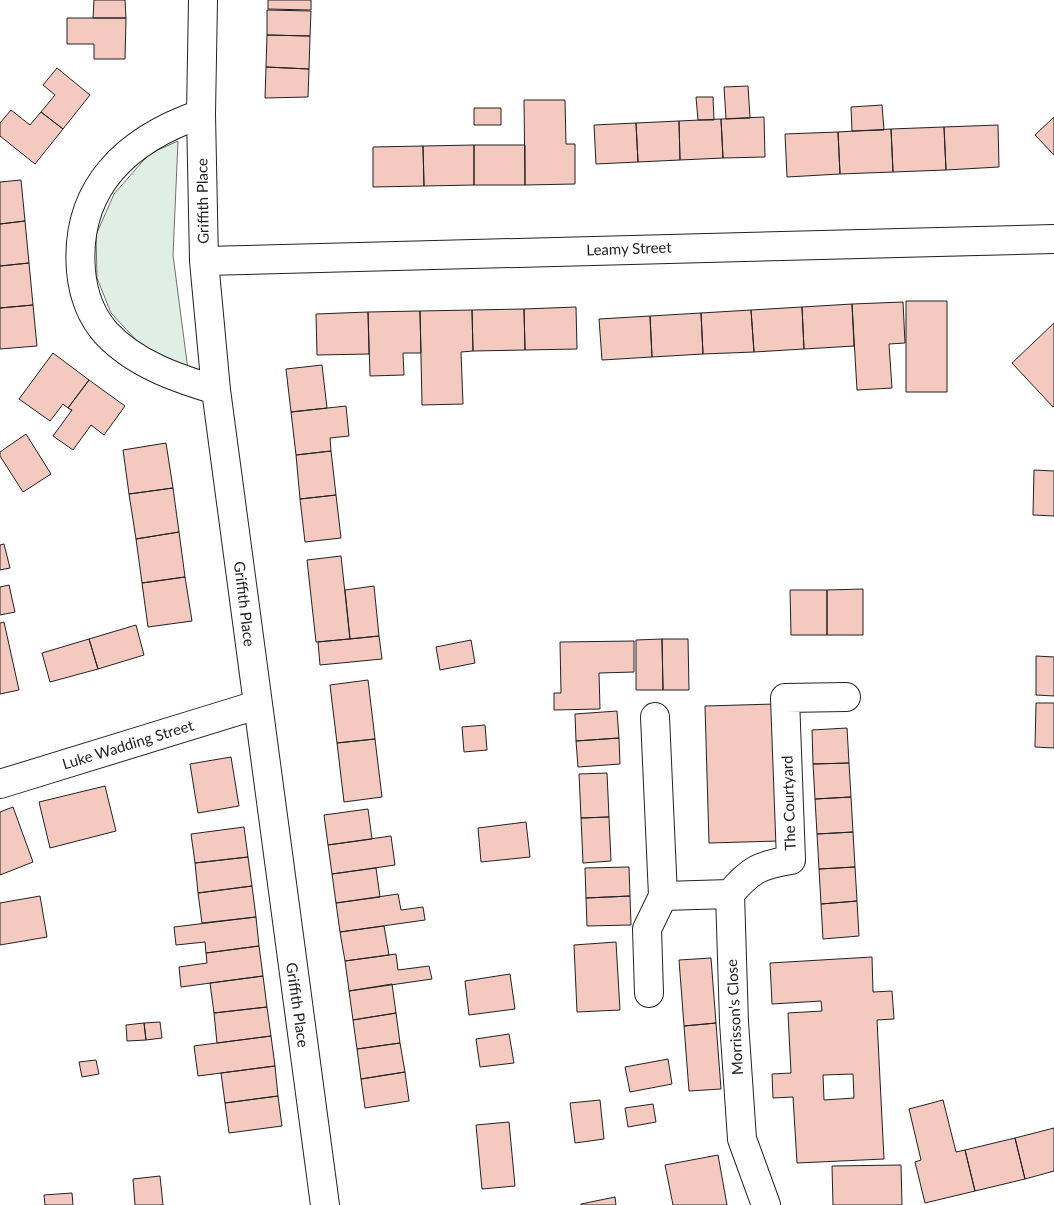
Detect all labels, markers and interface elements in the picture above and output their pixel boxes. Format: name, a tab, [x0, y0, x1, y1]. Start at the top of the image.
street label: Griffith Place	[192, 158, 212, 244]
street label: Leamy Street	[586, 237, 673, 258]
street label: Griffith Place	[231, 560, 259, 648]
street label: Luke Wadding Street	[60, 715, 196, 773]
street label: The Courtyard	[777, 755, 799, 851]
street label: Morrisson's Close	[722, 958, 746, 1076]
street label: Griffith Place	[283, 961, 313, 1049]

